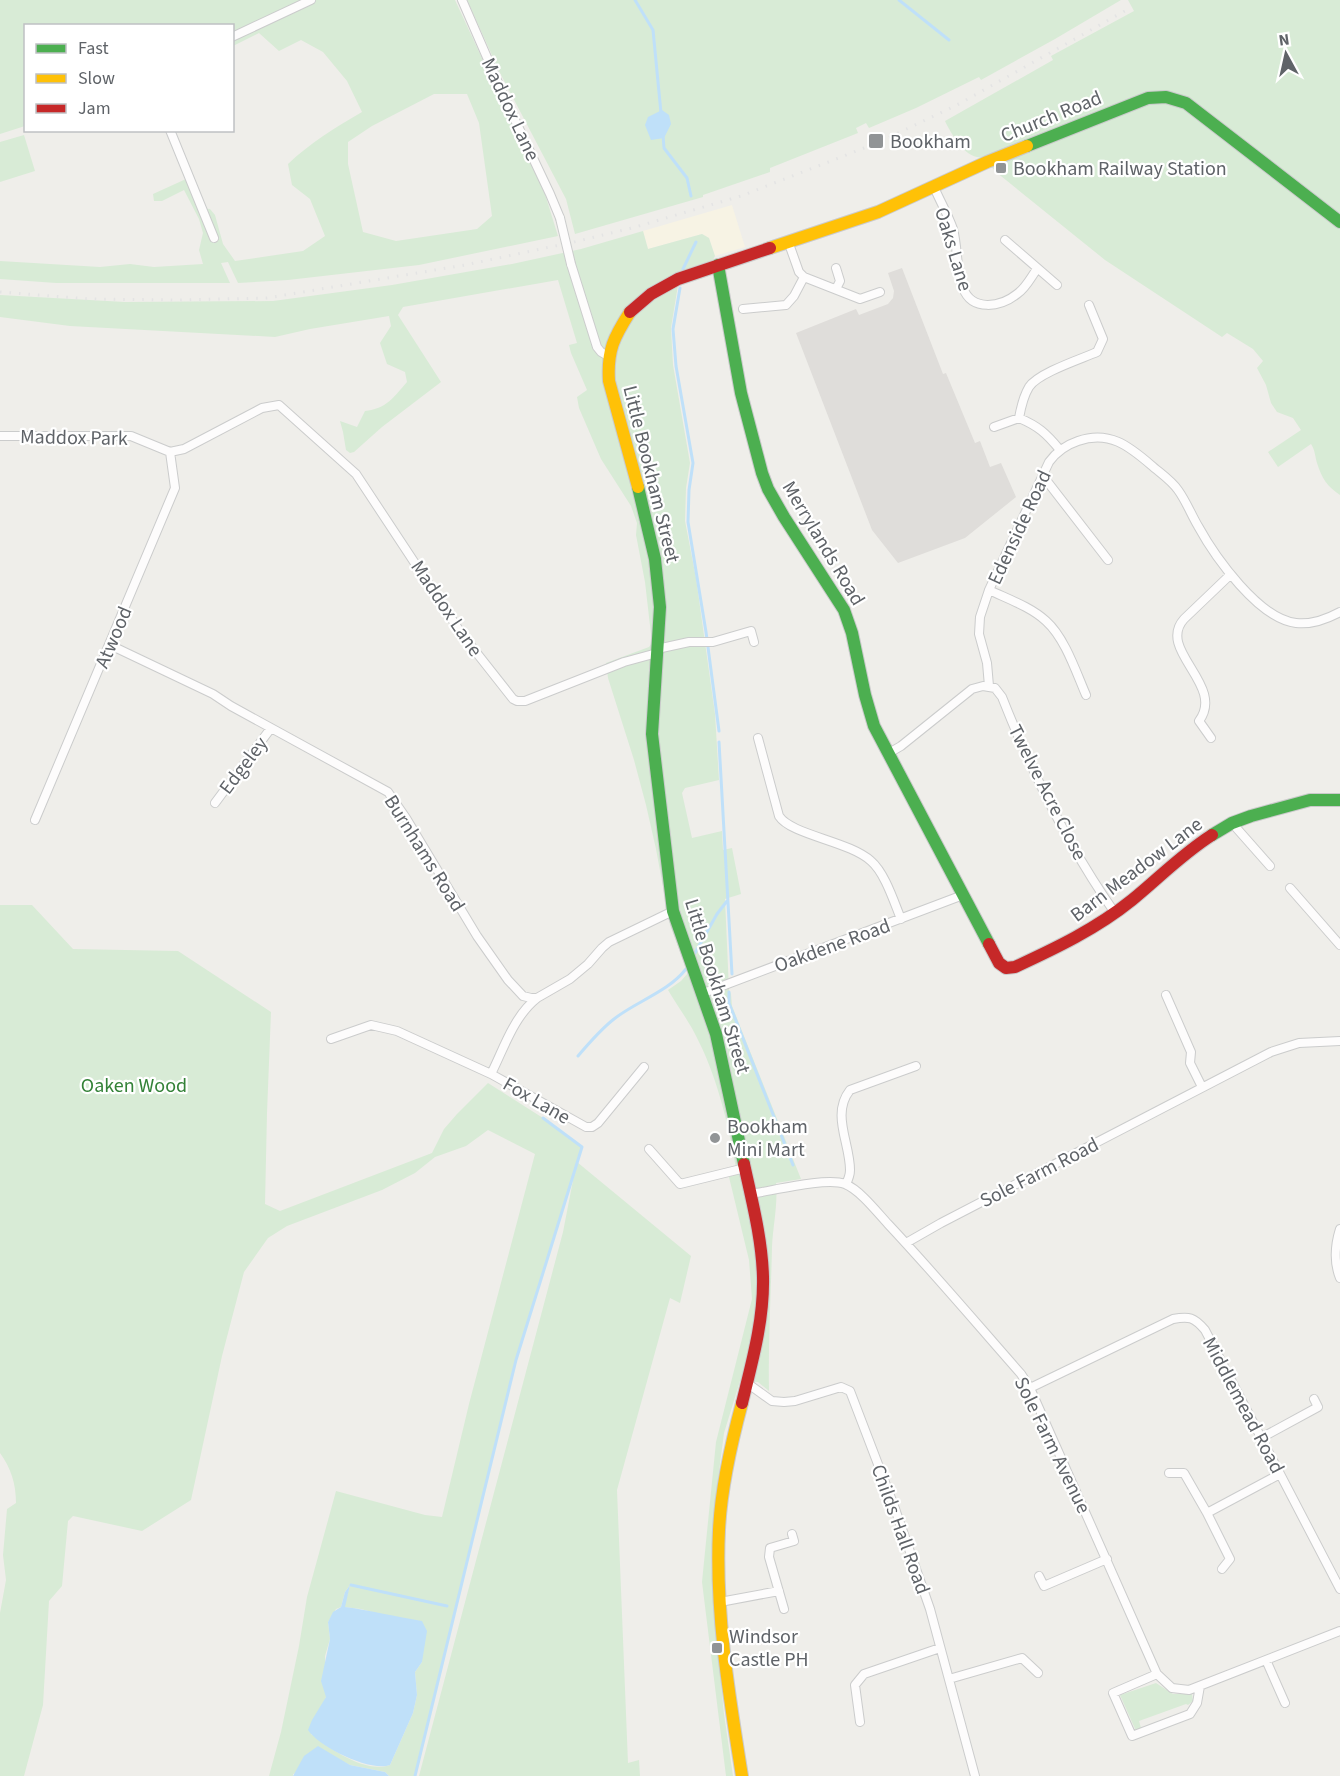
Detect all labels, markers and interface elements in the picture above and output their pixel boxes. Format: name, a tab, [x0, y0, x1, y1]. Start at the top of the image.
legend	[24, 24, 234, 132]
north arrow	[1256, 24, 1316, 84]
text: N	[1277, 29, 1291, 52]
text: Fast	[78, 36, 109, 61]
street label: Maddox Lane	[474, 53, 546, 166]
text: Slow	[78, 66, 115, 91]
street label: Church Road	[997, 84, 1106, 150]
text: Jam	[78, 96, 111, 121]
place label: Bookham	[890, 128, 971, 156]
marker: Bookham	[867, 132, 885, 150]
place label: Bookham Railway Station	[1013, 155, 1227, 183]
marker: Bookham Railway Station	[994, 161, 1008, 175]
street label: Oaks Lane	[927, 204, 979, 295]
street label: Little Bookham Street	[615, 383, 687, 566]
street label: Maddox Park	[20, 423, 128, 453]
street label: Edenside Road	[981, 466, 1059, 589]
street label: Merrylands Road	[775, 476, 871, 611]
street label: Maddox Lane	[404, 555, 489, 662]
street label: Atwood	[88, 602, 139, 673]
street label: Twelve Acre Close	[1001, 720, 1093, 865]
street label: Edgeley	[213, 730, 275, 800]
street label: Burnhams Road	[377, 790, 471, 918]
street label: Barn Meadow Lane	[1065, 811, 1209, 929]
street label: Little Bookham Street	[677, 895, 757, 1078]
street label: Oakdene Road	[770, 912, 894, 980]
street label: Fox Lane	[498, 1070, 575, 1131]
park label: Oaken Wood	[81, 1072, 187, 1100]
place label: Bookham Mini Mart	[727, 1113, 808, 1164]
marker: Bookham Mini Mart	[708, 1131, 722, 1145]
street label: Sole Farm Road	[975, 1131, 1104, 1215]
street label: Middlemead Road	[1195, 1332, 1291, 1479]
street label: Sole Farm Avenue	[1007, 1372, 1097, 1519]
street label: Childs Hall Road	[864, 1461, 936, 1598]
place label: Windsor Castle PH	[729, 1623, 809, 1674]
marker: Windsor Castle PH	[710, 1641, 724, 1655]

